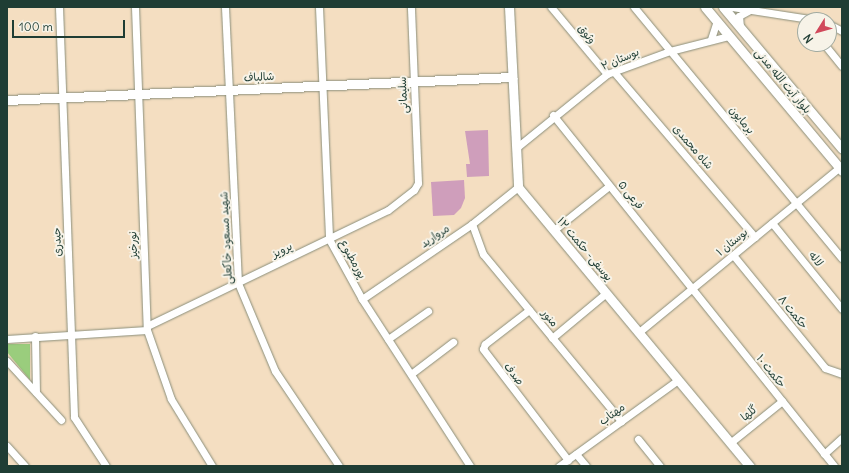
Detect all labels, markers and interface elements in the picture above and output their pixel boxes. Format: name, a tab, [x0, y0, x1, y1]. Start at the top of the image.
scale bar	[14, 12, 127, 38]
north arrow	[797, 12, 837, 52]
text: 100 m	[19, 19, 53, 34]
street label: وثوق	[575, 22, 599, 46]
text: N	[800, 31, 816, 46]
street label: بوستان ۲	[599, 45, 641, 73]
street label: بلوار آیت الله مدنی	[752, 46, 814, 116]
street label: شالباف	[243, 70, 275, 84]
street label: سلیمانی	[395, 76, 411, 114]
street label: برمایون	[727, 103, 757, 137]
street label: شاه محمدی	[670, 122, 716, 172]
street label: فرعی ۵	[616, 178, 646, 212]
street label: شهید مسعود خاکعلی	[217, 191, 235, 285]
street label: یوسفی- حکمت ۱۲	[554, 214, 616, 284]
street label: مروارید	[418, 222, 452, 250]
street label: بوستان ۱	[714, 225, 750, 259]
street label: حیدری	[50, 227, 64, 257]
street label: نورخیز	[126, 231, 140, 259]
street label: پورمطبوع	[337, 237, 369, 281]
street label: پرویز	[270, 239, 294, 261]
street label: لاله	[806, 249, 826, 269]
street label: حکمت ۸	[776, 293, 810, 331]
street label: منور	[539, 306, 561, 330]
street label: حکمت ۱۰	[754, 352, 788, 390]
street label: صدف	[501, 360, 527, 388]
street label: مهتاب	[596, 400, 628, 428]
street label: گلها	[738, 402, 760, 424]

